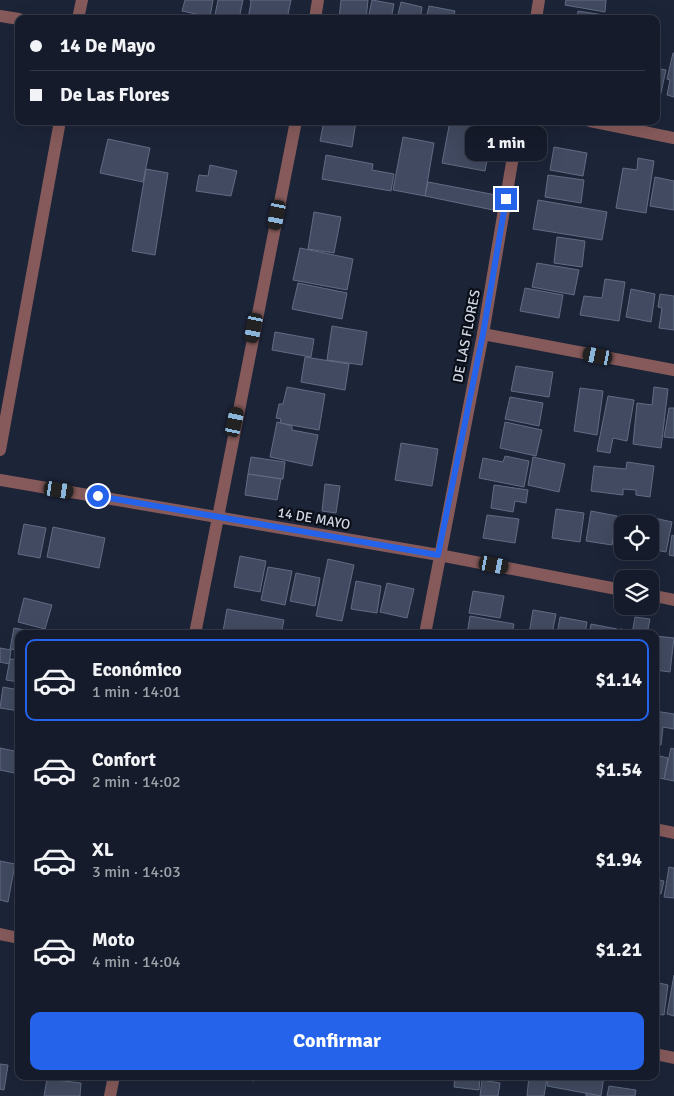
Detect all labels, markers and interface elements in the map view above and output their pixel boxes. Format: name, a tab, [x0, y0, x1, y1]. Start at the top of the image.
text: 14 De Mayo	[60, 34, 156, 58]
text: De Las Flores	[60, 83, 170, 107]
callout: 1 min	[465, 126, 547, 162]
text: 1 min	[487, 133, 525, 153]
route end	[495, 188, 517, 210]
car	[266, 199, 287, 231]
street label: DE LAS FLORES	[449, 288, 484, 384]
car	[243, 312, 264, 344]
car	[581, 346, 614, 366]
car	[224, 406, 245, 438]
car	[43, 480, 74, 500]
route start	[87, 485, 109, 507]
street label: 14 DE MAYO	[276, 504, 352, 533]
map controls	[614, 515, 659, 615]
button: locate	[614, 515, 659, 560]
car	[477, 555, 510, 575]
button: layers	[614, 570, 659, 615]
icon: car	[32, 658, 77, 703]
text: Económico	[92, 658, 182, 682]
text: $1.14	[596, 668, 642, 692]
text: 1 min · 14:01	[92, 682, 181, 702]
icon: car	[32, 748, 77, 793]
text: Confort	[92, 748, 156, 772]
text: $1.54	[596, 758, 642, 782]
text: 2 min · 14:02	[92, 772, 181, 792]
icon: car	[32, 838, 77, 883]
text: XL	[92, 838, 114, 862]
text: $1.94	[596, 848, 642, 872]
text: 3 min · 14:03	[92, 862, 181, 882]
icon: car	[32, 928, 77, 973]
text: Moto	[92, 928, 135, 952]
text: $1.21	[596, 938, 642, 962]
text: 4 min · 14:04	[92, 952, 181, 972]
button: Confirmar	[30, 1012, 644, 1070]

